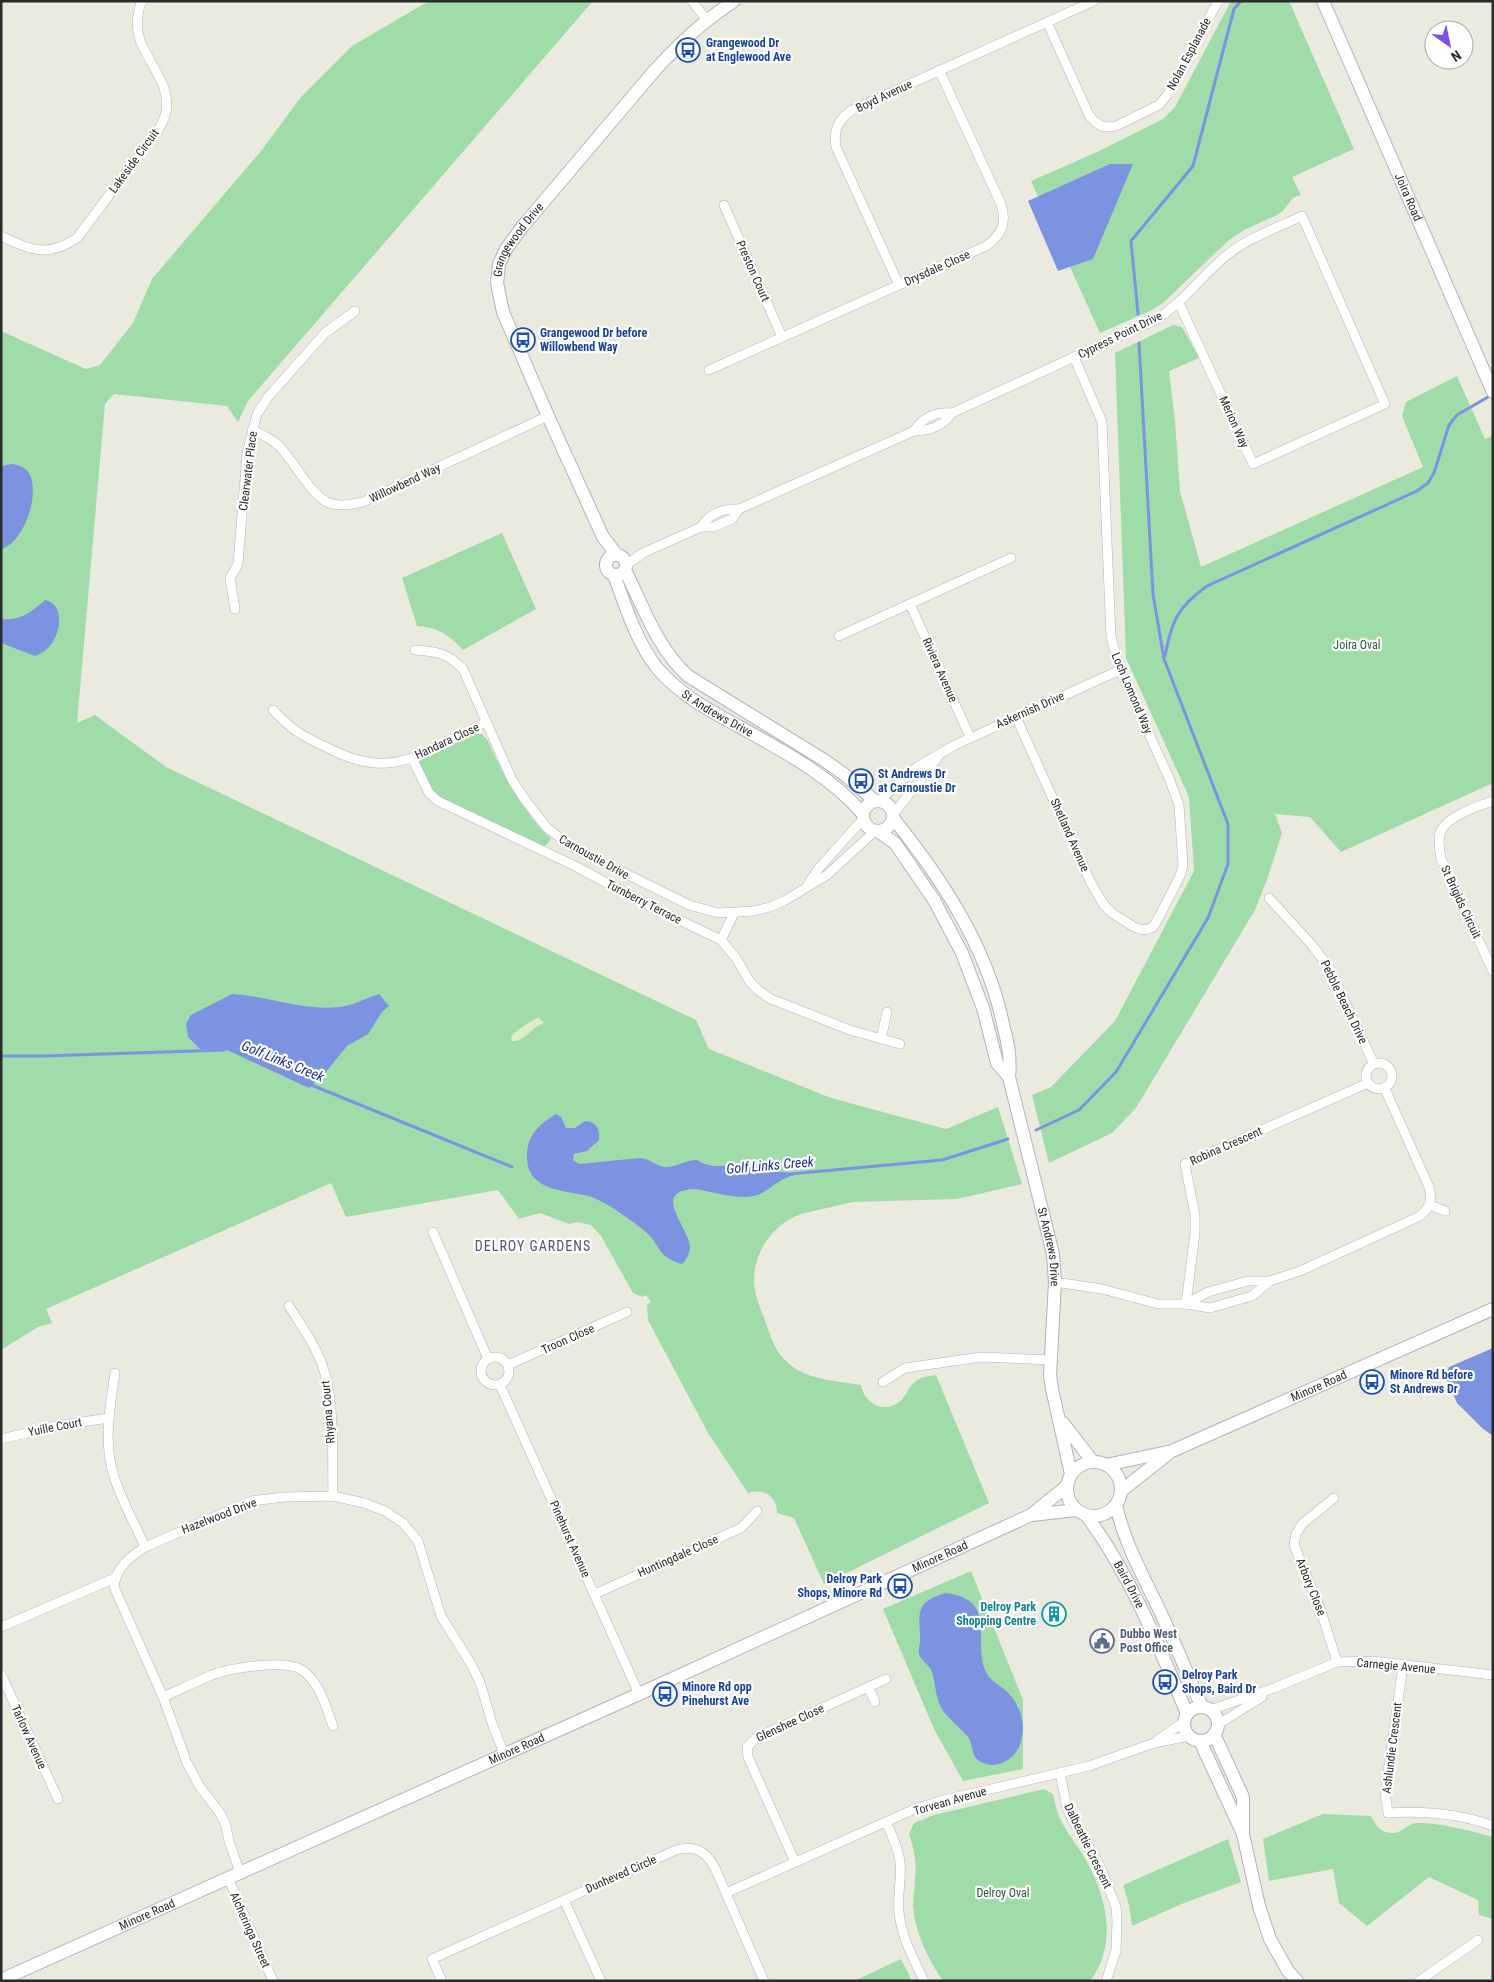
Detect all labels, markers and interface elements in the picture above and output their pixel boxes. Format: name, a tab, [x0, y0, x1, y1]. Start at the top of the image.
street label: Nolan Esplanade	[1164, 15, 1214, 92]
north arrow	[1424, 20, 1474, 70]
place label: Grangewood Dr at Englewood Ave	[706, 36, 791, 64]
bus stop icon: Grangewood Dr at Englewood Ave	[675, 37, 701, 63]
text: N	[1448, 47, 1464, 65]
street label: Boyd Avenue	[854, 77, 915, 115]
street label: Lakeside Circuit	[106, 126, 162, 196]
street label: Joira Road	[1392, 171, 1425, 223]
street label: Grangewood Drive	[491, 200, 547, 278]
street label: Preston Court	[733, 238, 773, 304]
street label: Drysdale Close	[902, 247, 972, 289]
street label: Cypress Point Drive	[1076, 308, 1165, 361]
place label: Grangewood Dr before Willowbend Way	[540, 326, 647, 354]
bus stop icon: Grangewood Dr before Willowbend Way	[510, 327, 536, 353]
street label: Merion Way	[1216, 394, 1252, 450]
street label: Clearwater Place	[236, 430, 260, 512]
street label: Willowbend Way	[367, 460, 443, 506]
street label: Riviera Avenue	[920, 636, 961, 705]
park label: Joira Oval	[1333, 638, 1381, 652]
street label: Loch Lomond Way	[1109, 650, 1155, 736]
street label: St Andrews Drive	[679, 687, 756, 740]
street label: Askernish Drive	[994, 689, 1067, 731]
street label: Handara Close	[413, 720, 482, 762]
place label: St Andrews Dr at Carnoustie Dr	[878, 767, 956, 795]
bus stop icon: St Andrews Dr at Carnoustie Dr	[848, 768, 874, 794]
street label: Shetland Avenue	[1048, 796, 1093, 874]
street label: Carnoustie Drive	[557, 832, 632, 882]
street label: St Brigids Circuit	[1438, 863, 1484, 941]
street label: Turnberry Terrace	[604, 877, 684, 927]
street label: Pebble Beach Drive	[1318, 958, 1370, 1046]
water label: Golf Links Creek	[239, 1037, 327, 1085]
street label: Robina Crescent	[1188, 1124, 1265, 1168]
water label: Golf Links Creek	[726, 1153, 815, 1177]
street label: St Andrews Drive	[1035, 1206, 1062, 1287]
district label: DELROY GARDENS	[475, 1238, 591, 1254]
street label: Troon Close	[539, 1321, 597, 1357]
street label: Minore Road	[1289, 1368, 1349, 1405]
place label: Minore Rd before St Andrews Dr	[1390, 1368, 1473, 1396]
bus stop icon: Minore Rd before St Andrews Dr	[1359, 1369, 1385, 1395]
street label: Rhyana Court	[318, 1379, 338, 1444]
street label: Yuille Court	[27, 1415, 84, 1439]
street label: Hazelwood Drive	[179, 1495, 259, 1537]
street label: Pinehurst Avenue	[547, 1499, 593, 1580]
street label: Huntingdale Close	[636, 1532, 721, 1580]
street label: Minore Road	[910, 1538, 970, 1575]
street label: Arbory Close	[1293, 1556, 1329, 1618]
street label: Baird Drive	[1111, 1559, 1147, 1611]
place label: Delroy Park Shops, Minore Rd	[798, 1572, 882, 1600]
bus stop icon: Delroy Park Shops, Minore Rd	[887, 1573, 913, 1599]
place label: Delroy Park Shopping Centre	[956, 1600, 1036, 1628]
building icon: Delroy Park Shopping Centre	[1041, 1601, 1067, 1627]
place label: Dubbo West Post Office	[1120, 1627, 1177, 1655]
public building icon: Dubbo West Post Office	[1089, 1628, 1115, 1654]
street label: Carnegie Avenue	[1356, 1656, 1436, 1676]
place label: Delroy Park Shops, Baird Dr	[1182, 1668, 1256, 1696]
bus stop icon: Delroy Park Shops, Baird Dr	[1152, 1669, 1178, 1695]
place label: Minore Rd opp Pinehurst Ave	[682, 1680, 752, 1708]
bus stop icon: Minore Rd opp Pinehurst Ave	[652, 1681, 678, 1707]
street label: Glenshee Close	[754, 1701, 826, 1745]
street label: Ashlundie Crescent	[1379, 1701, 1405, 1794]
street label: Tarlow Avenue	[9, 1703, 50, 1772]
street label: Minore Road	[486, 1730, 547, 1767]
street label: Torvean Avenue	[912, 1784, 988, 1818]
street label: Dalbeattie Crescent	[1061, 1801, 1115, 1891]
street label: Dunheved Circle	[583, 1852, 659, 1896]
park label: Delroy Oval	[976, 1886, 1030, 1900]
street label: Alcheringa Street	[227, 1890, 273, 1970]
street label: Minore Road	[117, 1896, 177, 1933]

